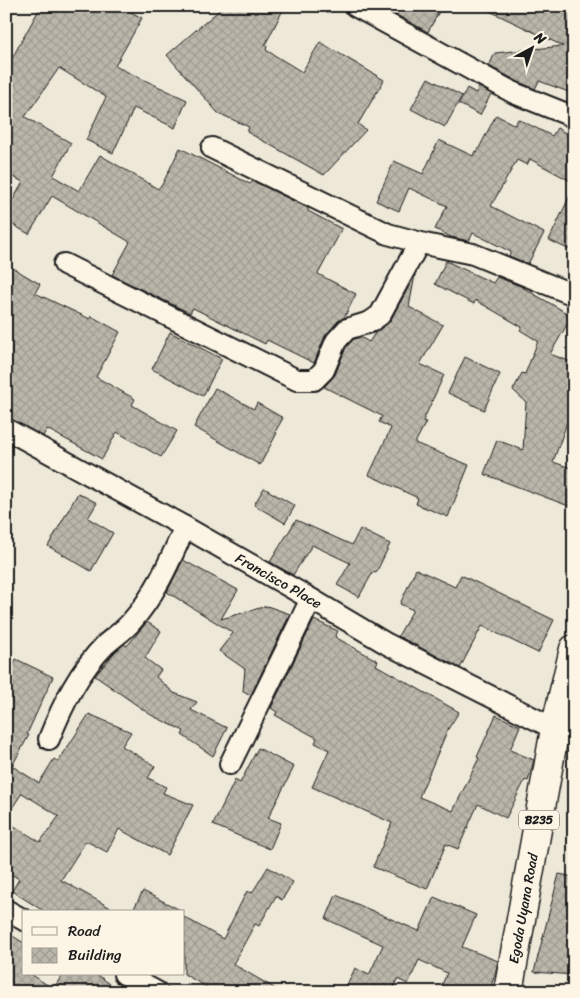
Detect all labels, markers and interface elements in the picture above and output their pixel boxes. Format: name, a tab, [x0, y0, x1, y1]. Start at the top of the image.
north arrow	[508, 22, 558, 72]
text: N	[528, 25, 552, 51]
street label: Francisco Place	[230, 546, 327, 616]
road number: B235	[519, 810, 559, 830]
street label: Egoda Uyana Road	[501, 850, 546, 966]
legend	[22, 910, 185, 976]
text: Road	[68, 918, 101, 944]
text: Building	[68, 942, 122, 968]

